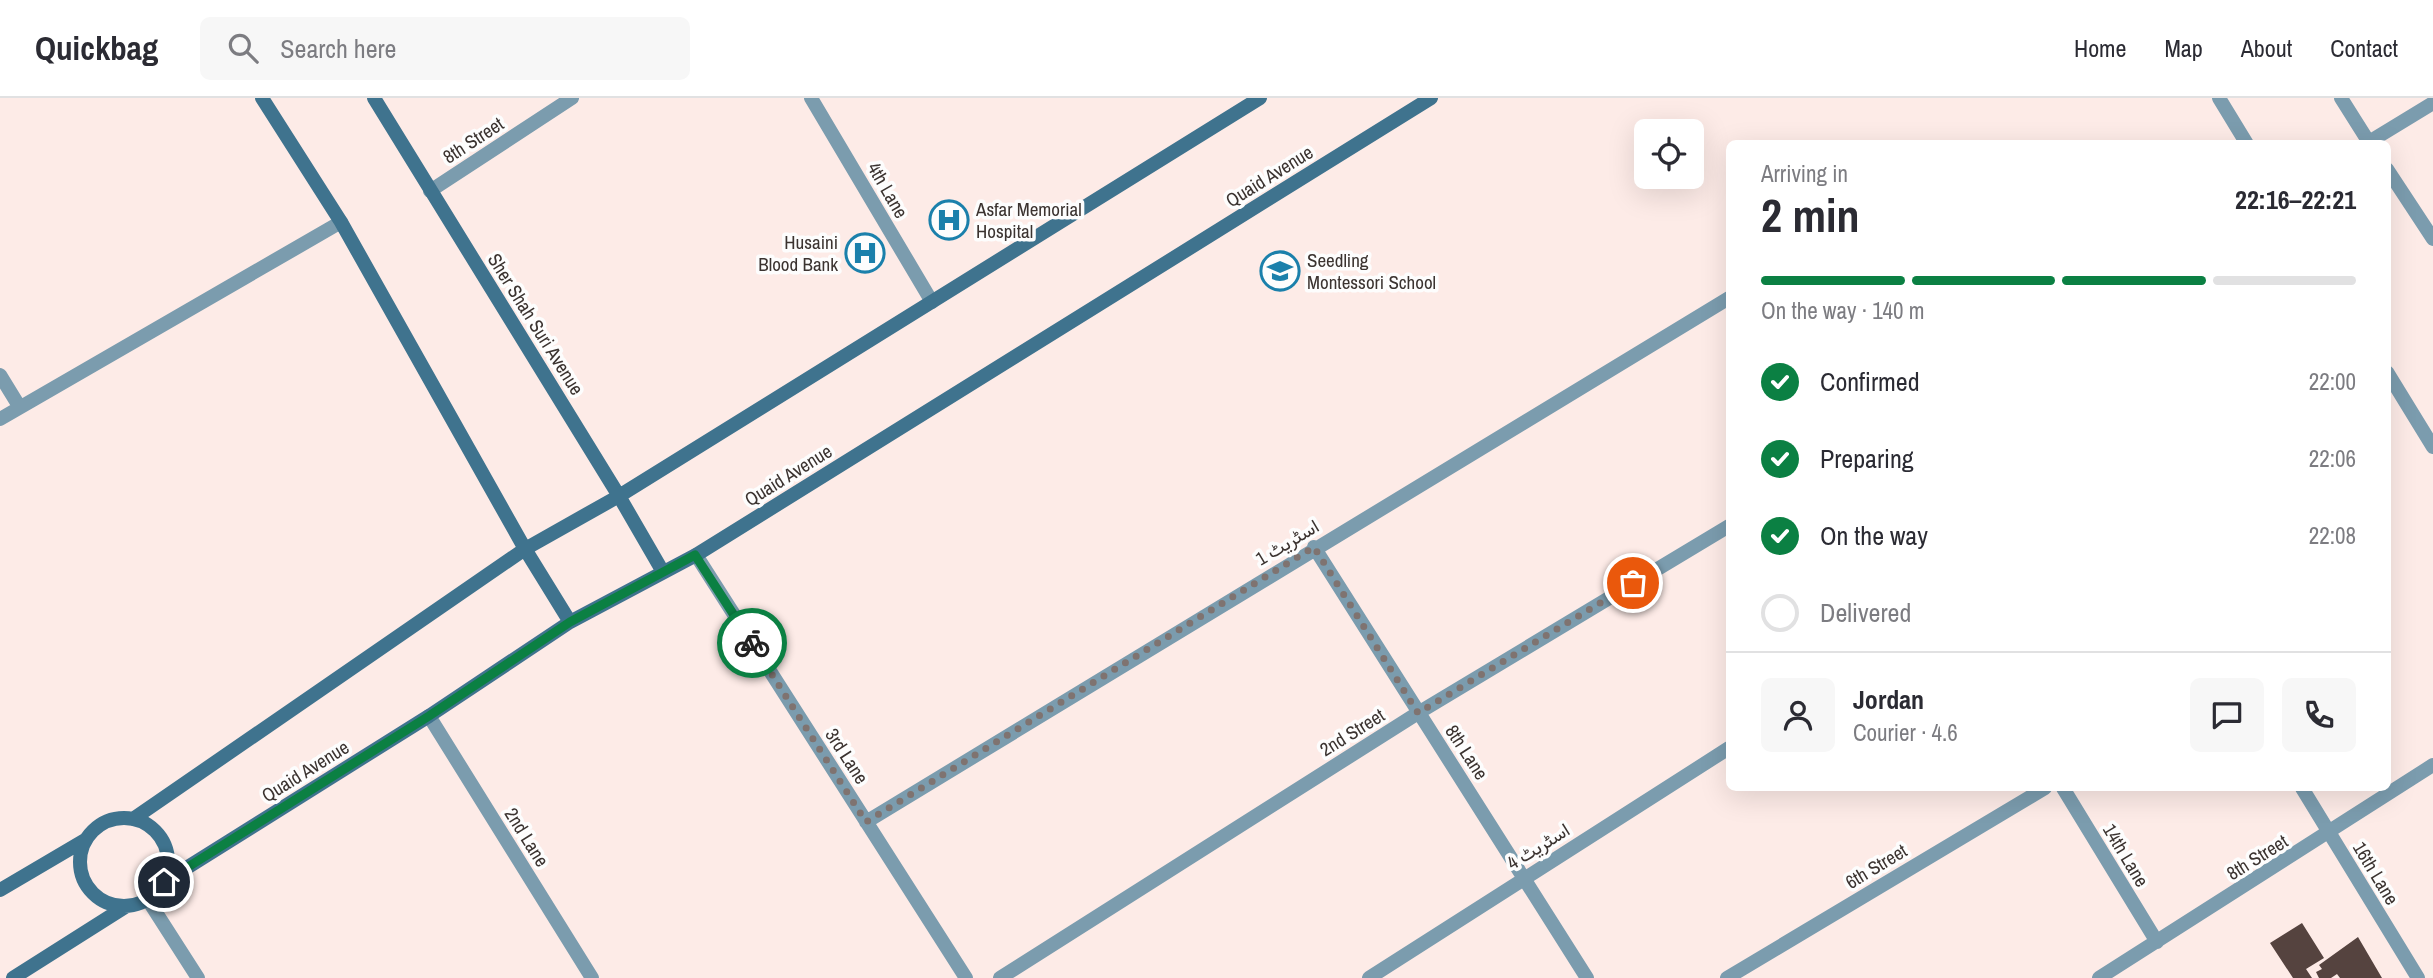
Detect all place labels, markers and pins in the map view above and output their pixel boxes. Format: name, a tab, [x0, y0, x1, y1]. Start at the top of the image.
place label: Asfar Memorial Hospital	[975, 196, 1082, 244]
hospital icon: Asfar Memorial Hospital	[928, 199, 970, 241]
place label: Husaini Blood Bank	[758, 229, 838, 277]
hospital icon: Husaini Blood Bank	[844, 232, 886, 274]
place label: Seedling Montessori School	[1307, 247, 1436, 295]
school or university icon: Seedling Montessori School	[1259, 250, 1301, 292]
pin	[1603, 553, 1663, 613]
pin	[134, 852, 194, 912]

